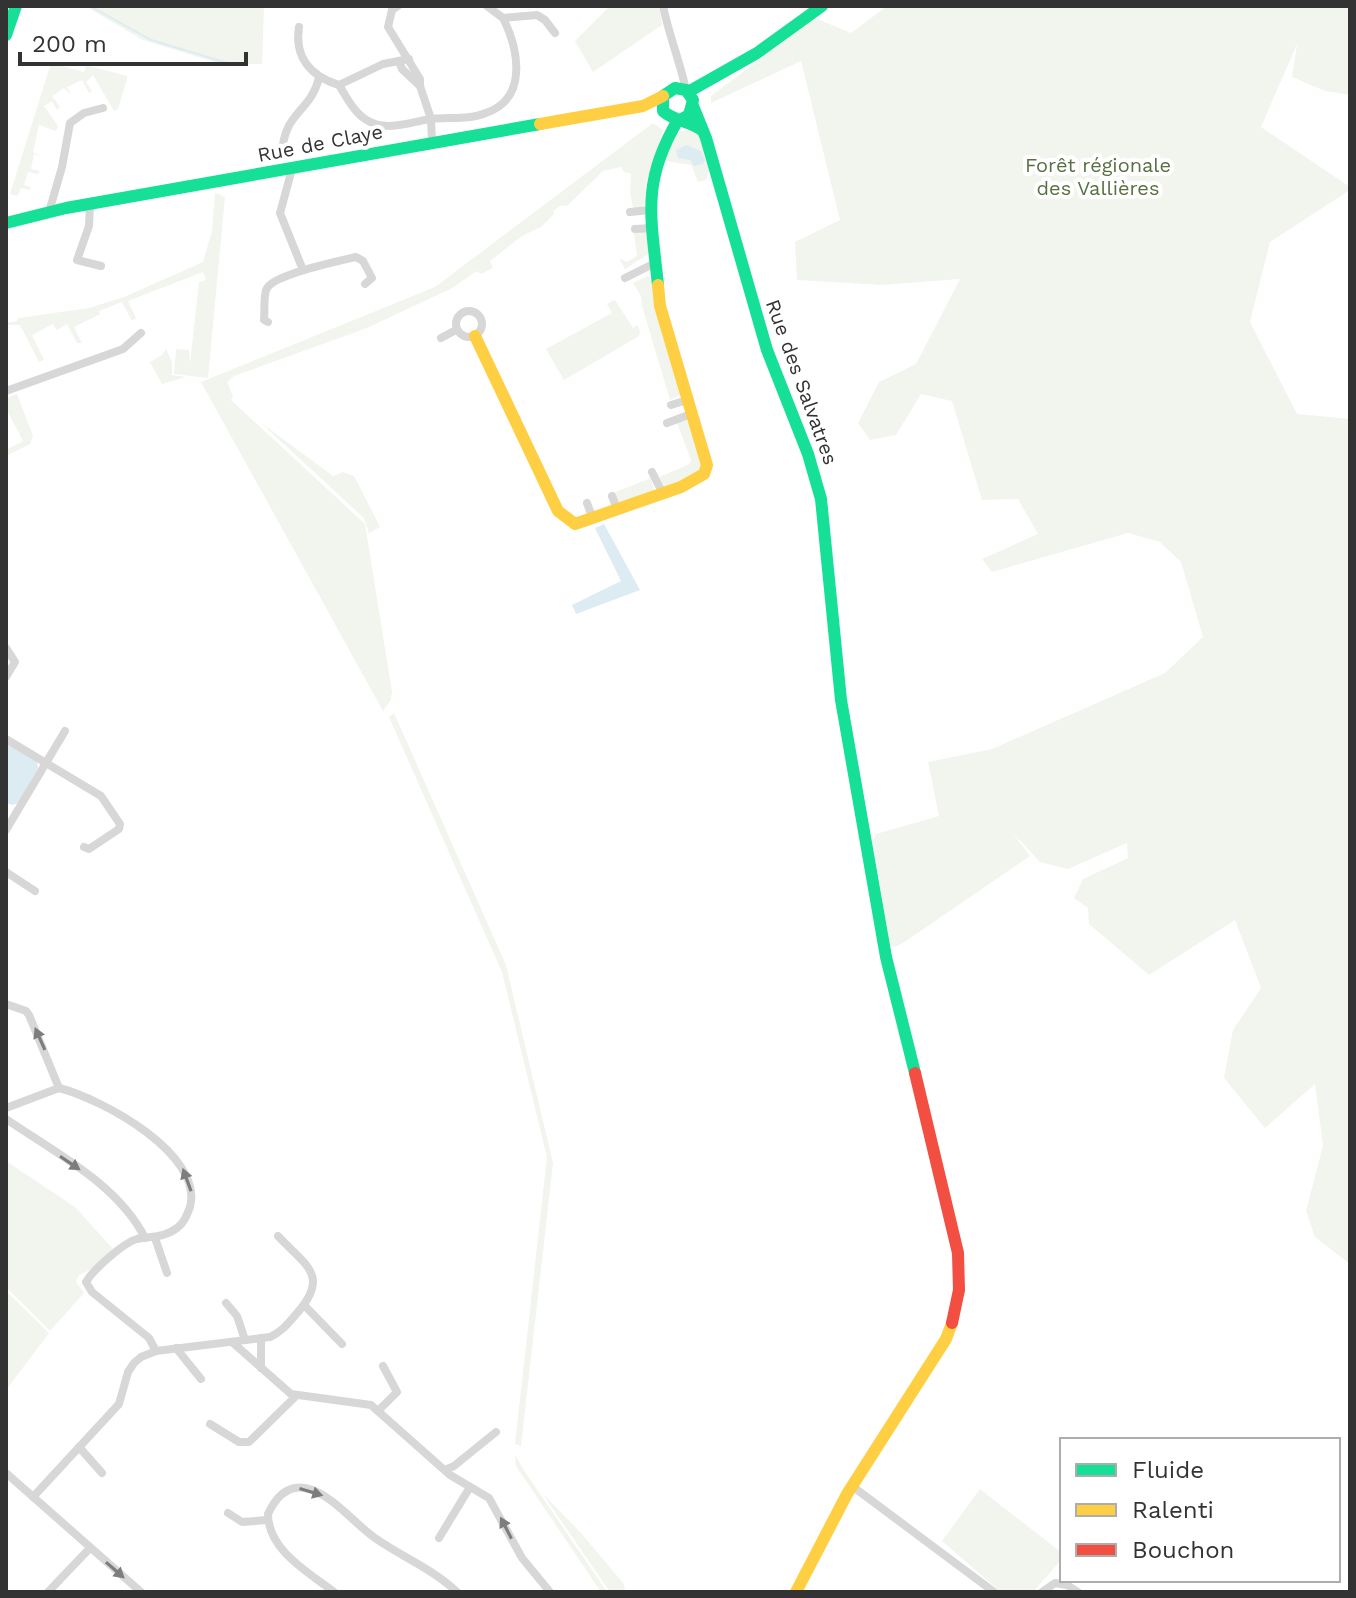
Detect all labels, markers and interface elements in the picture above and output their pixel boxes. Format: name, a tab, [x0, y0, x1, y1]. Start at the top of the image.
scale bar	[20, 16, 246, 66]
text: 200 m	[32, 30, 107, 58]
street label: Rue de Claye	[255, 119, 385, 167]
park label: Forêt régionale des Vallières	[1025, 153, 1171, 200]
street label: Rue des Salvatres	[761, 296, 843, 468]
one-way arrow	[34, 1027, 47, 1050]
one-way arrow	[60, 1155, 81, 1170]
one-way arrow	[180, 1168, 192, 1192]
legend	[1060, 1438, 1340, 1582]
text: Fluide	[1132, 1456, 1204, 1484]
one-way arrow	[299, 1486, 323, 1499]
text: Ralenti	[1132, 1496, 1214, 1524]
one-way arrow	[500, 1517, 513, 1540]
text: Bouchon	[1132, 1536, 1234, 1564]
one-way arrow	[105, 1561, 125, 1578]

